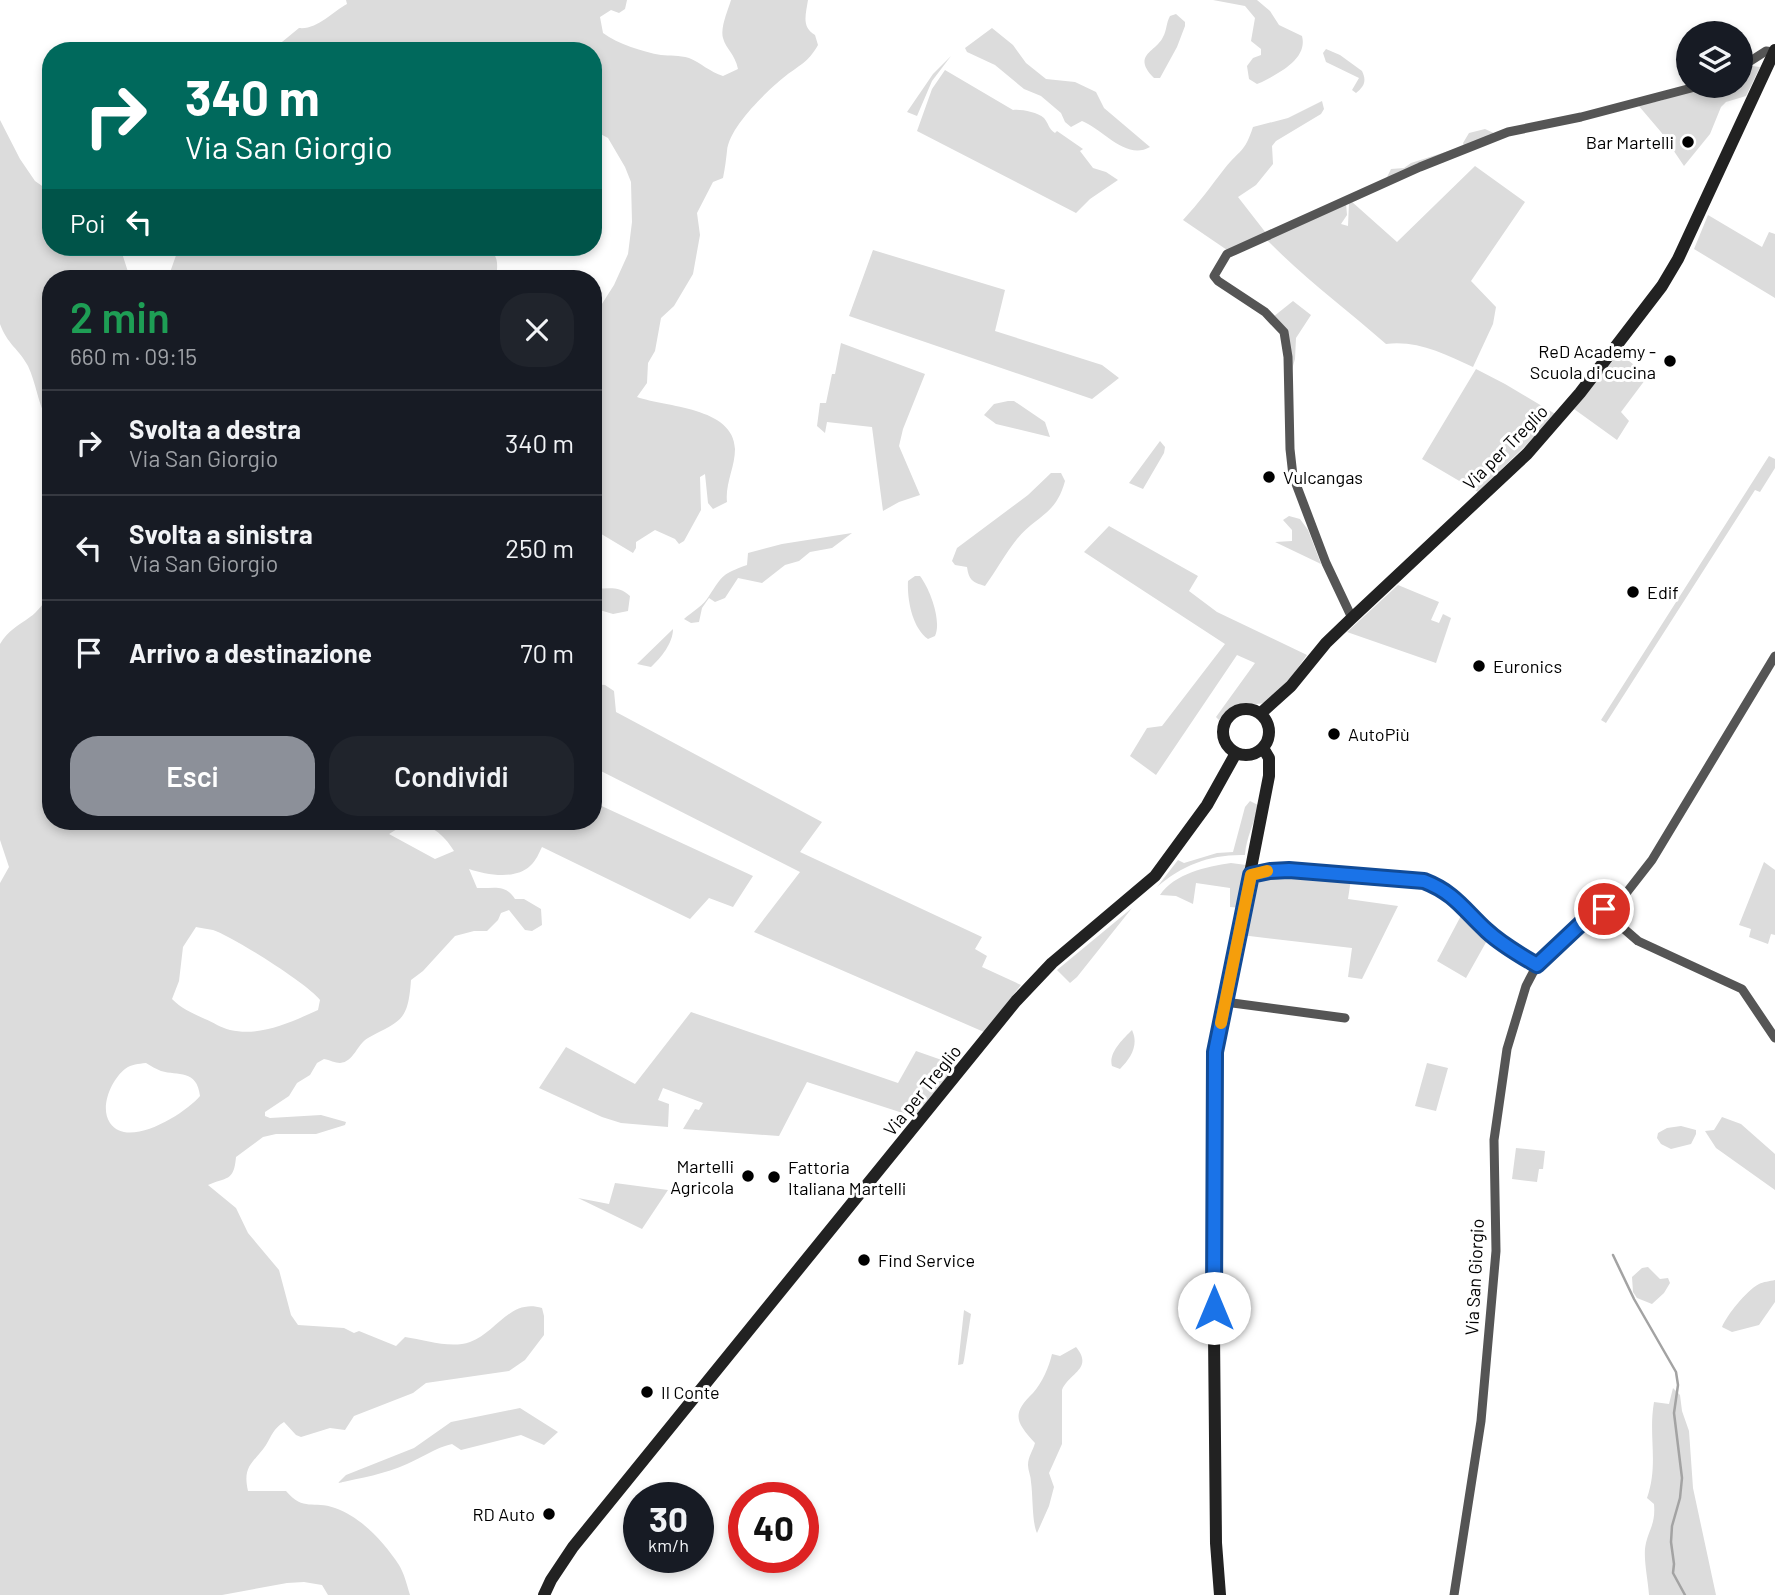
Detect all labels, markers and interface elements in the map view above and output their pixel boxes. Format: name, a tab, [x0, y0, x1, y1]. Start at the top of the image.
map controls	[1676, 21, 1753, 98]
button: layers	[1676, 21, 1753, 98]
text: 340 m	[185, 67, 320, 126]
icon: right	[70, 70, 161, 161]
text: Via San Giorgio	[185, 127, 393, 165]
place label: Bar Martelli	[1586, 131, 1674, 153]
marker: Bar Martelli	[1680, 134, 1696, 150]
icon: left	[120, 203, 158, 241]
text: Poi	[70, 207, 106, 238]
text: 2 min	[70, 291, 170, 341]
button: close	[500, 293, 574, 367]
place label: ReD Academy - Scuola di cucina	[1530, 340, 1656, 383]
text: 660 m · 09:15	[70, 342, 197, 370]
marker: ReD Academy - Scuola di cucina	[1662, 353, 1678, 369]
street label: Via per Treglio	[1458, 400, 1552, 494]
text: Svolta a destra	[129, 413, 301, 444]
icon: right	[70, 424, 108, 462]
text: 340 m	[505, 427, 574, 458]
text: Via San Giorgio	[129, 444, 278, 472]
place label: Vulcangas	[1283, 466, 1363, 488]
marker: Vulcangas	[1261, 469, 1277, 485]
text: Svolta a sinistra	[129, 518, 313, 549]
icon: left	[70, 529, 108, 567]
text: 250 m	[505, 532, 574, 563]
text: Via San Giorgio	[129, 549, 278, 577]
place label: Edif	[1647, 581, 1679, 603]
marker: Edif	[1625, 584, 1641, 600]
icon: arrive	[70, 634, 108, 672]
text: Arrivo a destinazione	[129, 637, 372, 668]
text: 70 m	[520, 637, 574, 668]
place label: Euronics	[1493, 655, 1562, 677]
marker: Euronics	[1471, 658, 1487, 674]
place label: AutoPiù	[1348, 723, 1410, 745]
marker: AutoPiù	[1326, 726, 1342, 742]
button: Esci	[70, 736, 315, 816]
button: Condividi	[329, 736, 574, 816]
pin	[1574, 879, 1634, 939]
icon: arrive	[1585, 890, 1623, 928]
street label: Via per Treglio	[879, 1040, 965, 1140]
place label: Martelli Agricola	[670, 1155, 734, 1198]
place label: Fattoria Italiana Martelli	[788, 1156, 906, 1199]
marker: Martelli Agricola	[740, 1168, 756, 1184]
marker: Fattoria Italiana Martelli	[766, 1169, 782, 1185]
street label: Via San Giorgio	[1460, 1218, 1488, 1336]
place label: Find Service	[878, 1249, 975, 1271]
marker: Find Service	[856, 1252, 872, 1268]
position arrow	[1177, 1271, 1251, 1345]
place label: Il Conte	[661, 1381, 720, 1403]
marker: Il Conte	[639, 1384, 655, 1400]
speed limit sign: 40	[728, 1482, 819, 1573]
text: 30	[649, 1497, 688, 1539]
place label: RD Auto	[473, 1503, 535, 1525]
marker: RD Auto	[541, 1506, 557, 1522]
text: km/h	[648, 1534, 689, 1556]

